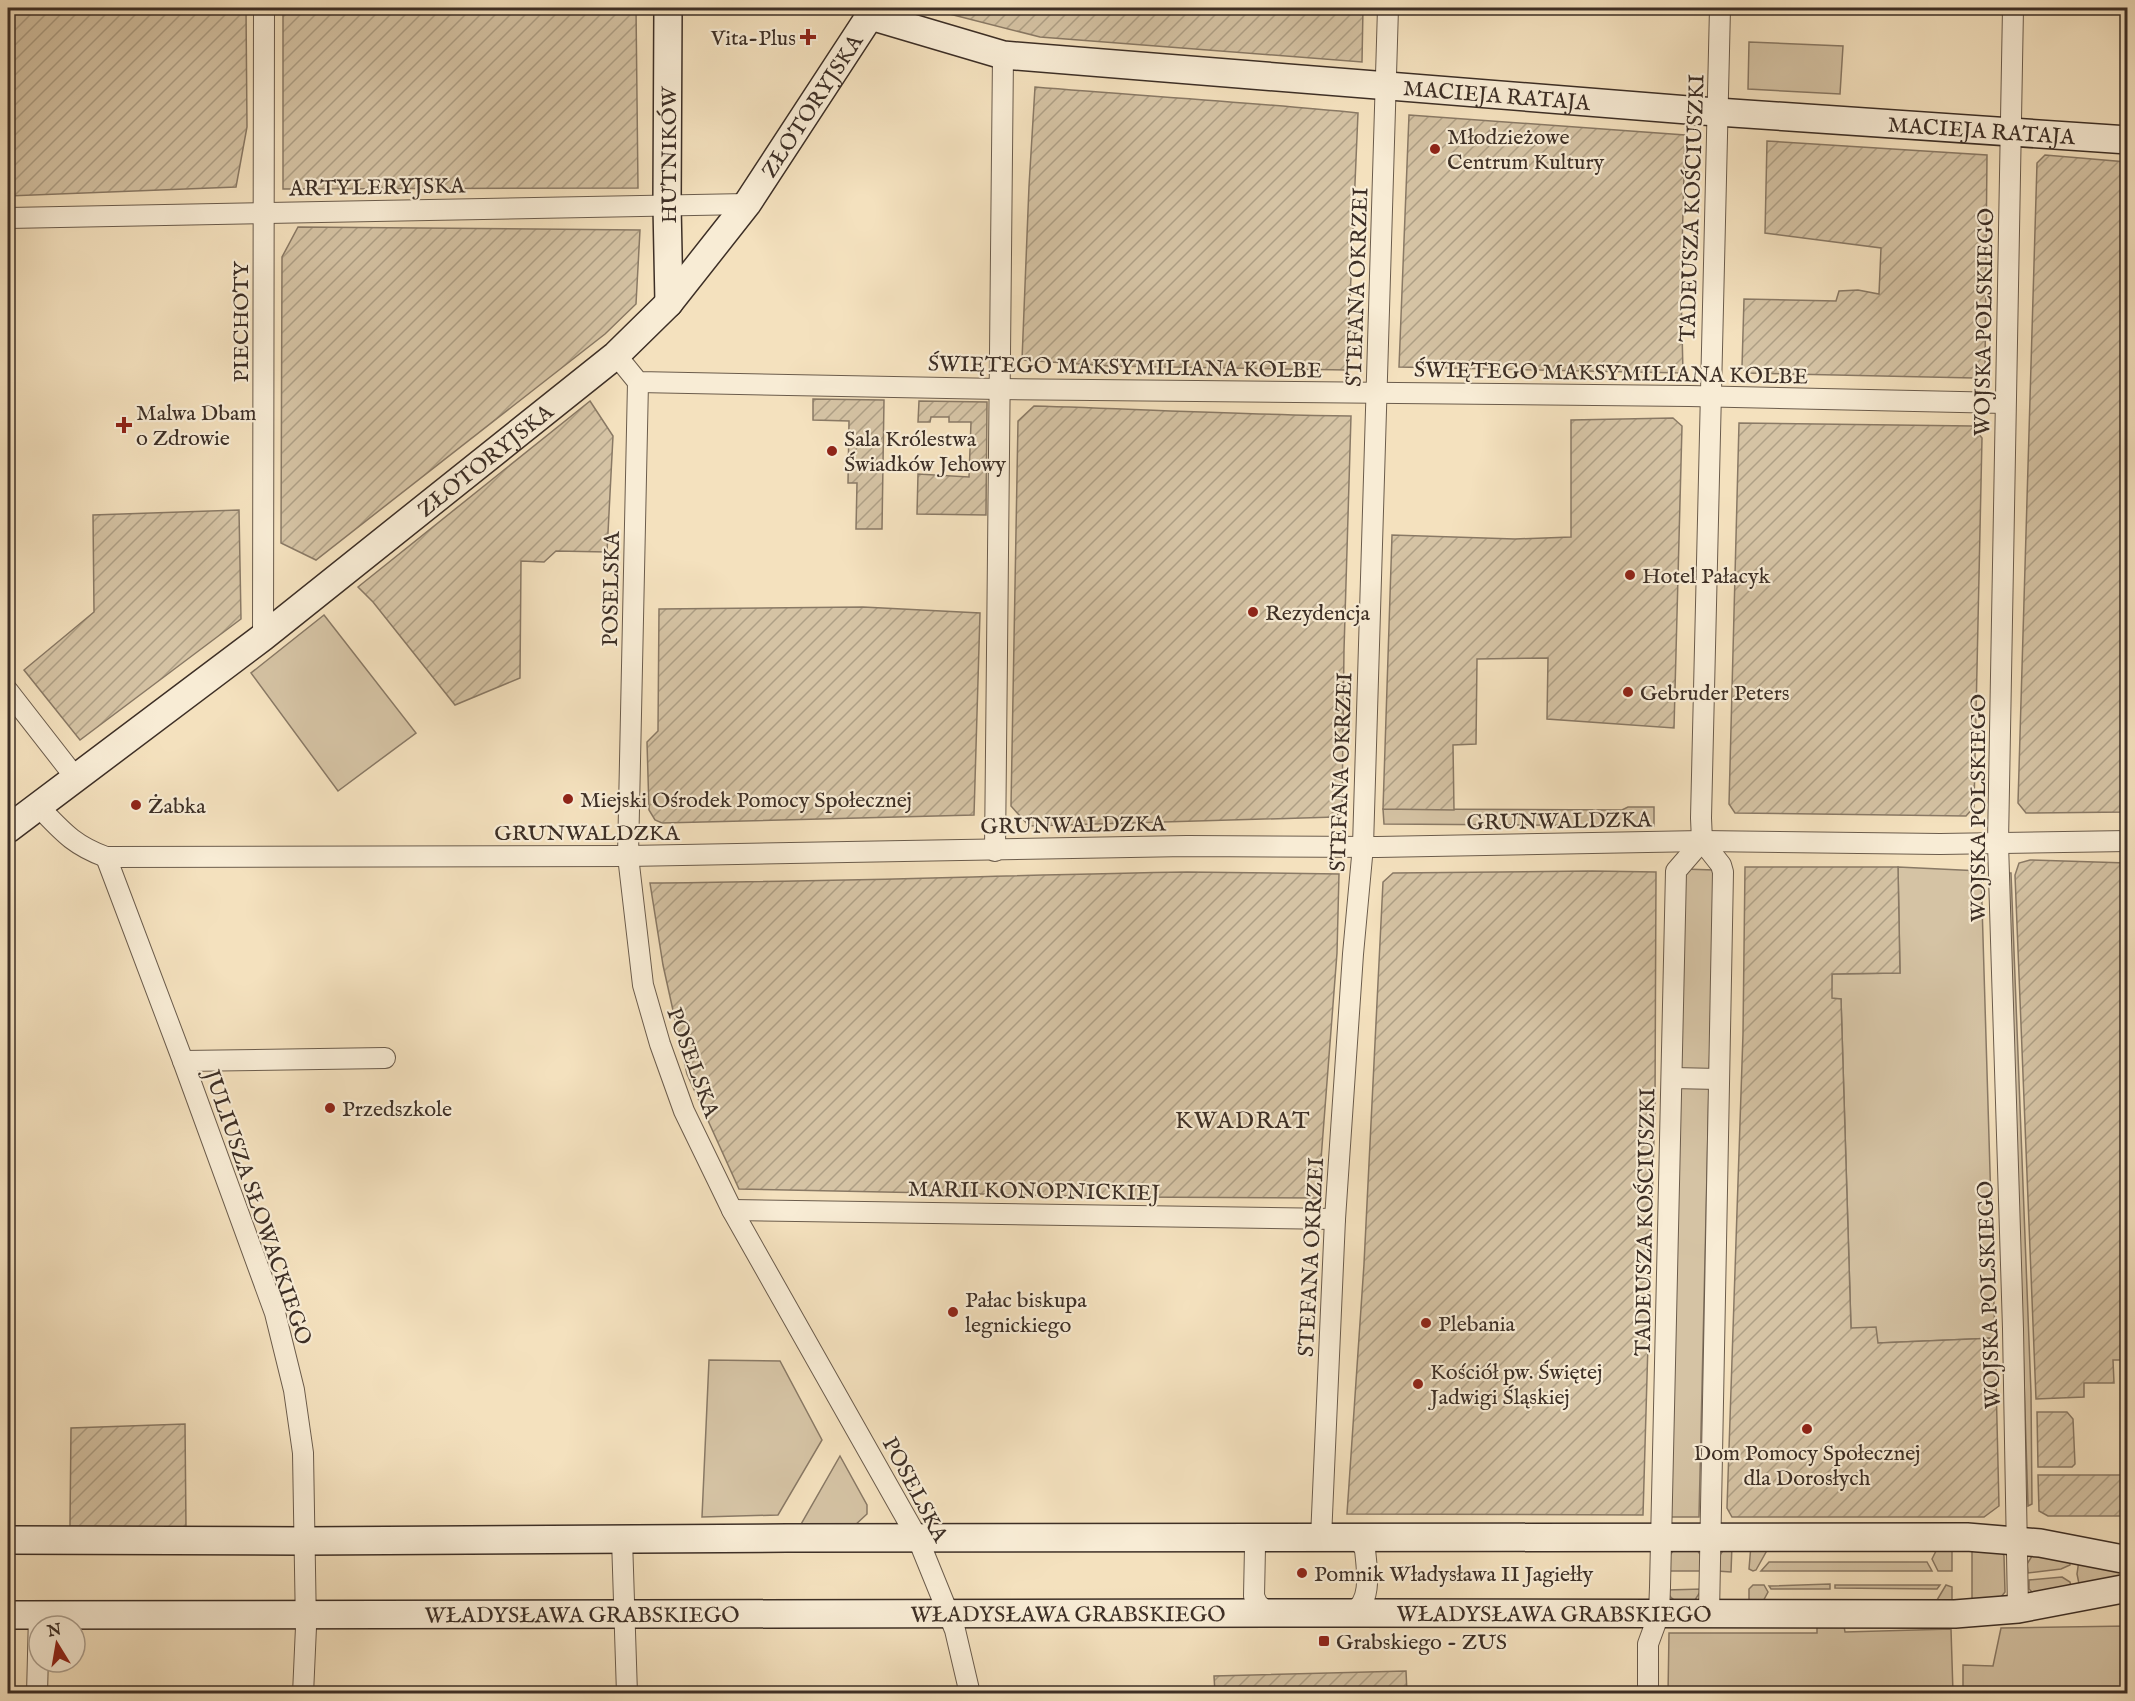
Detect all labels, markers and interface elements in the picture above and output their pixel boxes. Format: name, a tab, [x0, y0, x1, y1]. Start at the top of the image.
place label: Vita-Plus	[710, 25, 796, 53]
street label: ZŁOTORYJSKA	[756, 28, 871, 184]
marker: Vita-Plus	[801, 30, 815, 44]
street label: TADEUSZA KOŚCIUSZKI	[1674, 73, 1712, 343]
street label: MACIEJA RATAJA	[1402, 75, 1592, 118]
street label: HUTNIKÓW	[656, 85, 684, 224]
street label: MACIEJA RATAJA	[1887, 112, 2077, 152]
place label: Młodzieżowe Centrum Kultury	[1447, 124, 1605, 177]
marker: Młodzieżowe Centrum Kultury	[1428, 142, 1442, 156]
street label: ARTYLERYJSKA	[288, 172, 466, 204]
street label: STEFANA OKRZEI	[1341, 187, 1375, 387]
street label: WOJSKA POLSKIEGO	[1969, 208, 2001, 436]
street label: PIECHOTY	[228, 260, 256, 383]
street label: ŚWIĘTEGO MAKSYMILIANA KOLBE	[928, 351, 1322, 385]
street label: ŚWIĘTEGO MAKSYMILIANA KOLBE	[1414, 357, 1808, 391]
street label: ZŁOTORYJSKA	[412, 398, 560, 524]
place label: Malwa Dbam o Zdrowie	[136, 400, 256, 453]
marker: Malwa Dbam o Zdrowie	[117, 418, 131, 432]
place label: Sala Królestwa Świadków Jehowy	[844, 426, 1006, 479]
marker: Sala Królestwa Świadków Jehowy	[825, 444, 839, 458]
street label: POSELSKA	[597, 530, 627, 647]
place label: Hotel Pałacyk	[1642, 563, 1770, 591]
marker: Hotel Pałacyk	[1623, 568, 1637, 582]
place label: Rezydencja	[1265, 600, 1370, 628]
marker: Rezydencja	[1246, 605, 1260, 619]
street label: STEFANA OKRZEI	[1325, 672, 1359, 872]
place label: Gebruder Peters	[1640, 680, 1789, 708]
marker: Gebruder Peters	[1621, 685, 1635, 699]
street label: WOJSKA POLSKIEGO	[1965, 694, 1993, 922]
place label: Miejski Ośrodek Pomocy Społecznej	[580, 787, 912, 815]
marker: Miejski Ośrodek Pomocy Społecznej	[561, 792, 575, 806]
place label: Żabka	[148, 793, 206, 821]
marker: Żabka	[129, 798, 143, 812]
street label: GRUNWALDZKA	[1466, 806, 1653, 838]
street label: GRUNWALDZKA	[980, 810, 1167, 842]
street label: GRUNWALDZKA	[494, 820, 681, 848]
street label: POSELSKA	[659, 1004, 725, 1123]
street label: JULIUSZA SŁOWACKIEGO	[196, 1064, 317, 1349]
street label: TADEUSZA KOŚCIUSZKI	[1630, 1088, 1662, 1356]
place label: Przedszkole	[342, 1096, 452, 1124]
marker: Przedszkole	[323, 1101, 337, 1115]
district label: KWADRAT	[1175, 1106, 1311, 1137]
street label: STEFANA OKRZEI	[1293, 1157, 1331, 1358]
street label: MARII KONOPNICKIEJ	[908, 1176, 1160, 1208]
street label: WOJSKA POLSKIEGO	[1972, 1180, 2008, 1409]
place label: Pałac biskupa legnickiego	[965, 1287, 1087, 1340]
marker: Pałac biskupa legnickiego	[946, 1305, 960, 1319]
place label: Plebania	[1438, 1311, 1516, 1339]
marker: Plebania	[1419, 1316, 1433, 1330]
place label: Kościół pw. Świętej Jadwigi Śląskiej	[1427, 1359, 1602, 1412]
marker: Kościół pw. Świętej Jadwigi Śląskiej	[1411, 1377, 1425, 1391]
marker: Dom Pomocy Społecznej dla Dorosłych	[1800, 1422, 1814, 1436]
street label: POSELSKA	[875, 1433, 954, 1548]
place label: Dom Pomocy Społecznej dla Dorosłych	[1694, 1440, 1920, 1493]
place label: Pomnik Władysława II Jagiełły	[1314, 1561, 1593, 1589]
marker: Pomnik Władysława II Jagiełły	[1295, 1566, 1309, 1580]
street label: WŁADYSŁAWA GRABSKIEGO	[910, 1601, 1226, 1630]
street label: WŁADYSŁAWA GRABSKIEGO	[1396, 1601, 1712, 1630]
street label: WŁADYSŁAWA GRABSKIEGO	[424, 1602, 740, 1630]
north arrow	[27, 1614, 87, 1674]
text: N	[45, 1620, 63, 1643]
place label: Grabskiego - ZUS	[1336, 1629, 1507, 1657]
marker: Grabskiego - ZUS	[1317, 1634, 1331, 1648]

